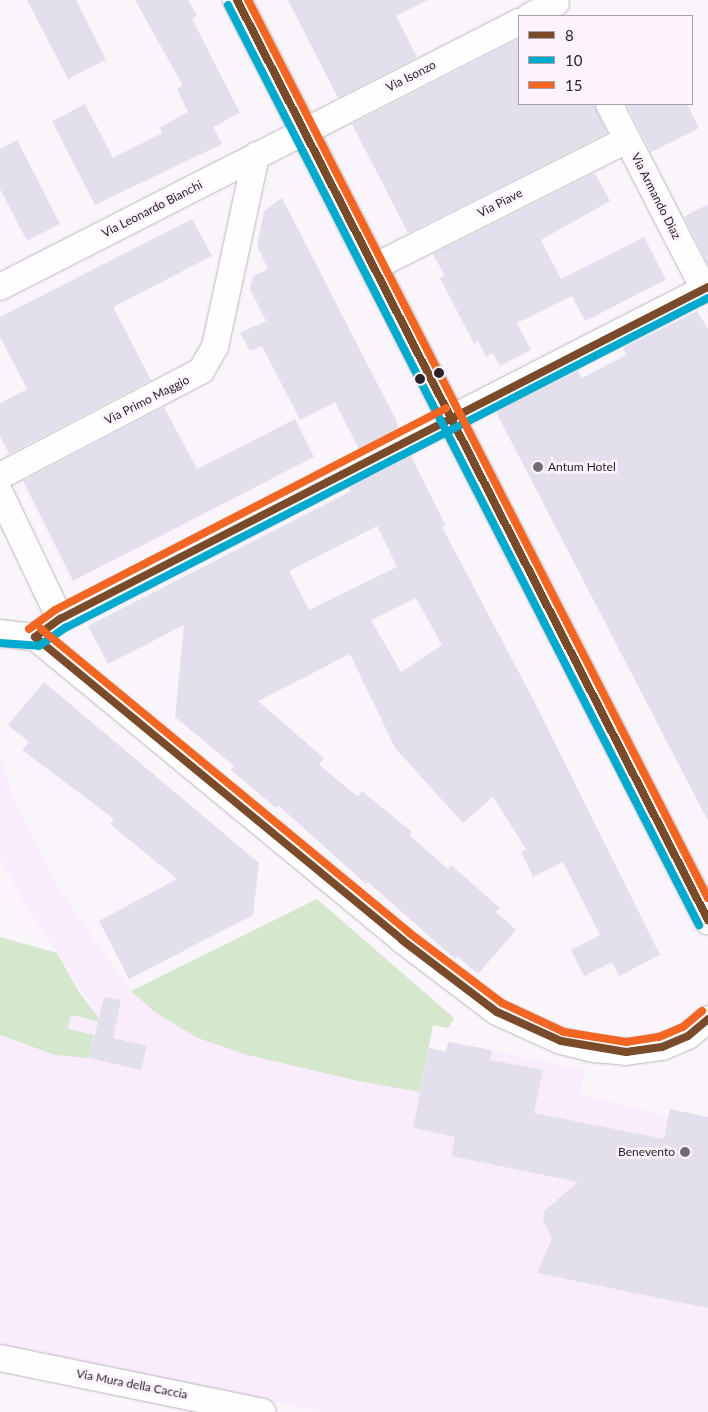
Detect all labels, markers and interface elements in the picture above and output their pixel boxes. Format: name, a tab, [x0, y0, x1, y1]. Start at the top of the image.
legend	[518, 15, 693, 105]
text: 8	[565, 26, 574, 44]
text: 10	[565, 51, 582, 69]
street label: Via Isonzo	[384, 57, 438, 95]
text: 15	[565, 76, 582, 94]
street label: Via Armando Diaz	[628, 150, 684, 242]
street label: Via Leonardo Bianchi	[99, 177, 205, 241]
street label: Via Piave	[475, 186, 525, 220]
unlabelled marker	[434, 368, 444, 378]
street label: Via Primo Maggio	[102, 372, 192, 428]
unlabelled marker	[415, 374, 425, 384]
place label: Antum Hotel	[548, 460, 616, 474]
marker: Antum Hotel	[532, 461, 544, 473]
place label: Benevento	[618, 1145, 675, 1159]
marker: Benevento	[679, 1146, 691, 1158]
street label: Via Mura della Caccia	[75, 1366, 189, 1402]

